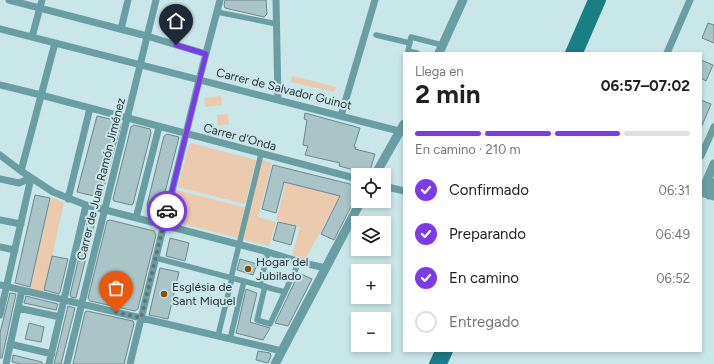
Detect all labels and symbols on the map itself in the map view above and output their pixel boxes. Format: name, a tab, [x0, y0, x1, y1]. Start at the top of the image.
pin	[159, 4, 193, 45]
street label: Carrer de Salvador Guinot	[215, 65, 354, 113]
street label: Carrer de Juan Ramón Jiménez	[74, 96, 128, 262]
street label: Carrer d'Onda	[202, 121, 278, 153]
courier	[147, 191, 187, 231]
place label: Hogar del Jubilado	[256, 255, 308, 283]
marker: Hogar del Jubilado	[243, 264, 253, 274]
pin	[99, 271, 133, 312]
place label: Església de Sant Miquel	[172, 280, 235, 308]
marker: Església de Sant Miquel	[159, 289, 169, 299]

